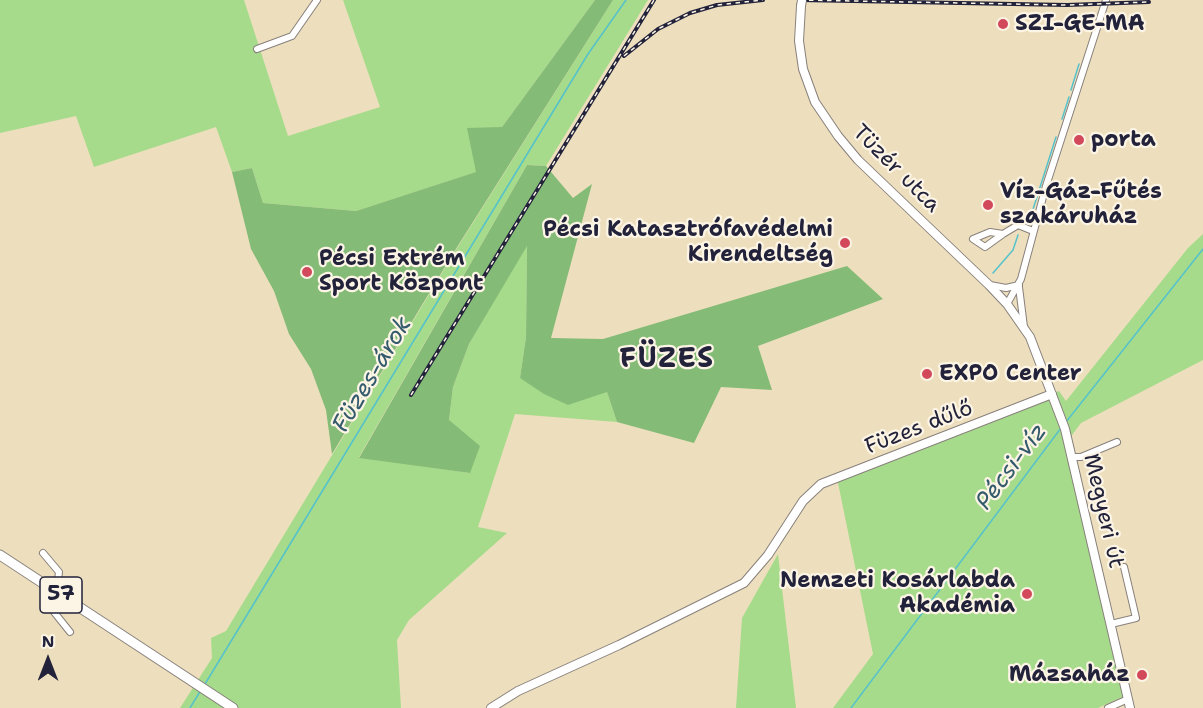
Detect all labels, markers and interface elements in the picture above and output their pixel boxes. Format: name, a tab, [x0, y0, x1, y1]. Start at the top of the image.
place label: SZI-GE-MA	[1015, 11, 1145, 37]
marker: SZI-GE-MA	[996, 17, 1010, 31]
street label: Tüzér utca	[847, 120, 945, 218]
place label: porta	[1091, 127, 1156, 153]
marker: porta	[1072, 133, 1086, 147]
place label: Víz-Gáz-Fűtés szakáruház	[1000, 179, 1162, 230]
marker: Víz-Gáz-Fűtés szakáruház	[981, 198, 995, 212]
place label: Pécsi Katasztrófavédelmi Kirendeltség	[543, 217, 833, 268]
marker: Pécsi Katasztrófavédelmi Kirendeltség	[838, 236, 852, 250]
place label: Pécsi Extrém Sport Központ	[319, 246, 483, 298]
marker: Pécsi Extrém Sport Központ	[300, 265, 314, 279]
water label: Füzes-árok	[327, 312, 419, 438]
district label: FÜZES	[620, 343, 714, 377]
place label: EXPO Center	[939, 361, 1082, 387]
marker: EXPO Center	[920, 367, 934, 381]
street label: Füzes dűlő	[861, 395, 977, 461]
water label: Pécsi-víz	[970, 418, 1054, 516]
street label: Megyeri út	[1077, 451, 1129, 571]
place label: Nemzeti Kosárlabda Akadémia	[780, 568, 1015, 620]
road number: 57	[40, 577, 82, 613]
marker: Nemzeti Kosárlabda Akadémia	[1020, 587, 1034, 601]
north arrow	[18, 630, 78, 690]
text: N	[42, 631, 54, 652]
place label: Mázsaház	[1009, 662, 1130, 688]
marker: Mázsaház	[1135, 668, 1149, 682]

